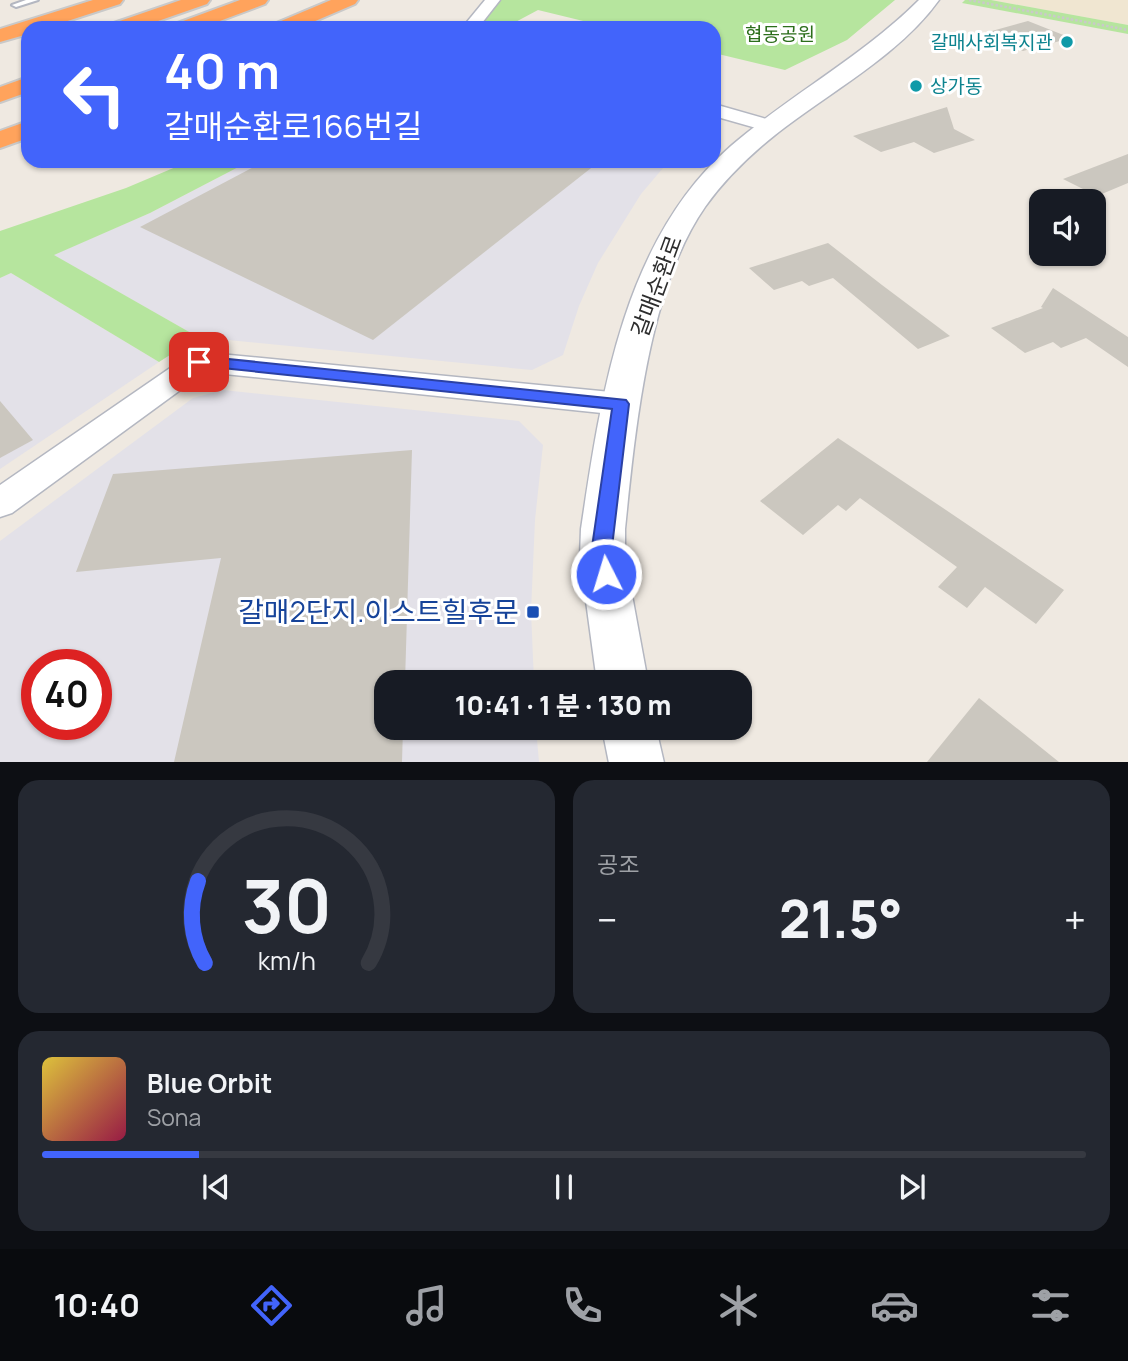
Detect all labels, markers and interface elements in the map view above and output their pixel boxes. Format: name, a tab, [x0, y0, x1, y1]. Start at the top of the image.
park label: 협동공원	[745, 21, 815, 47]
place label: 갈매사회복지관	[931, 29, 1053, 55]
marker: 갈매사회복지관	[1059, 34, 1075, 50]
text: 40 m	[164, 37, 280, 104]
icon: left	[49, 49, 140, 140]
place label: 상가동	[930, 73, 982, 99]
marker: 상가동	[908, 78, 924, 94]
text: 갈매순환로166번길	[164, 104, 422, 148]
map controls	[1029, 189, 1106, 266]
button: sound	[1029, 189, 1106, 266]
street label: 갈매순환로	[623, 230, 689, 341]
pin	[169, 332, 229, 392]
icon: arrive	[180, 343, 218, 381]
position arrow	[569, 537, 643, 611]
place label: 갈매2단지.이스트힐후문	[238, 592, 519, 630]
marker: 갈매2단지.이스트힐후문	[525, 604, 541, 620]
speed limit sign: 40	[21, 649, 112, 740]
text: 10:41 · 1 분 · 130 m	[455, 687, 671, 723]
text: 공조	[597, 848, 639, 880]
text: 30	[241, 855, 332, 955]
text: 21.5°	[779, 883, 903, 954]
text: −	[597, 893, 618, 945]
text: +	[1064, 893, 1086, 945]
text: km/h	[257, 942, 316, 977]
text: Blue Orbit	[147, 1065, 272, 1101]
text: Sona	[147, 1101, 201, 1133]
icon: previous	[197, 1168, 235, 1206]
icon: pause	[545, 1168, 583, 1206]
icon: next	[893, 1168, 931, 1206]
icon: directions	[247, 1281, 296, 1330]
icon: music	[402, 1281, 451, 1330]
icon: phone	[558, 1281, 607, 1330]
icon: climate	[714, 1281, 763, 1330]
icon: car	[870, 1281, 919, 1330]
icon: filters	[1026, 1281, 1075, 1330]
text: 10:40	[53, 1283, 140, 1327]

